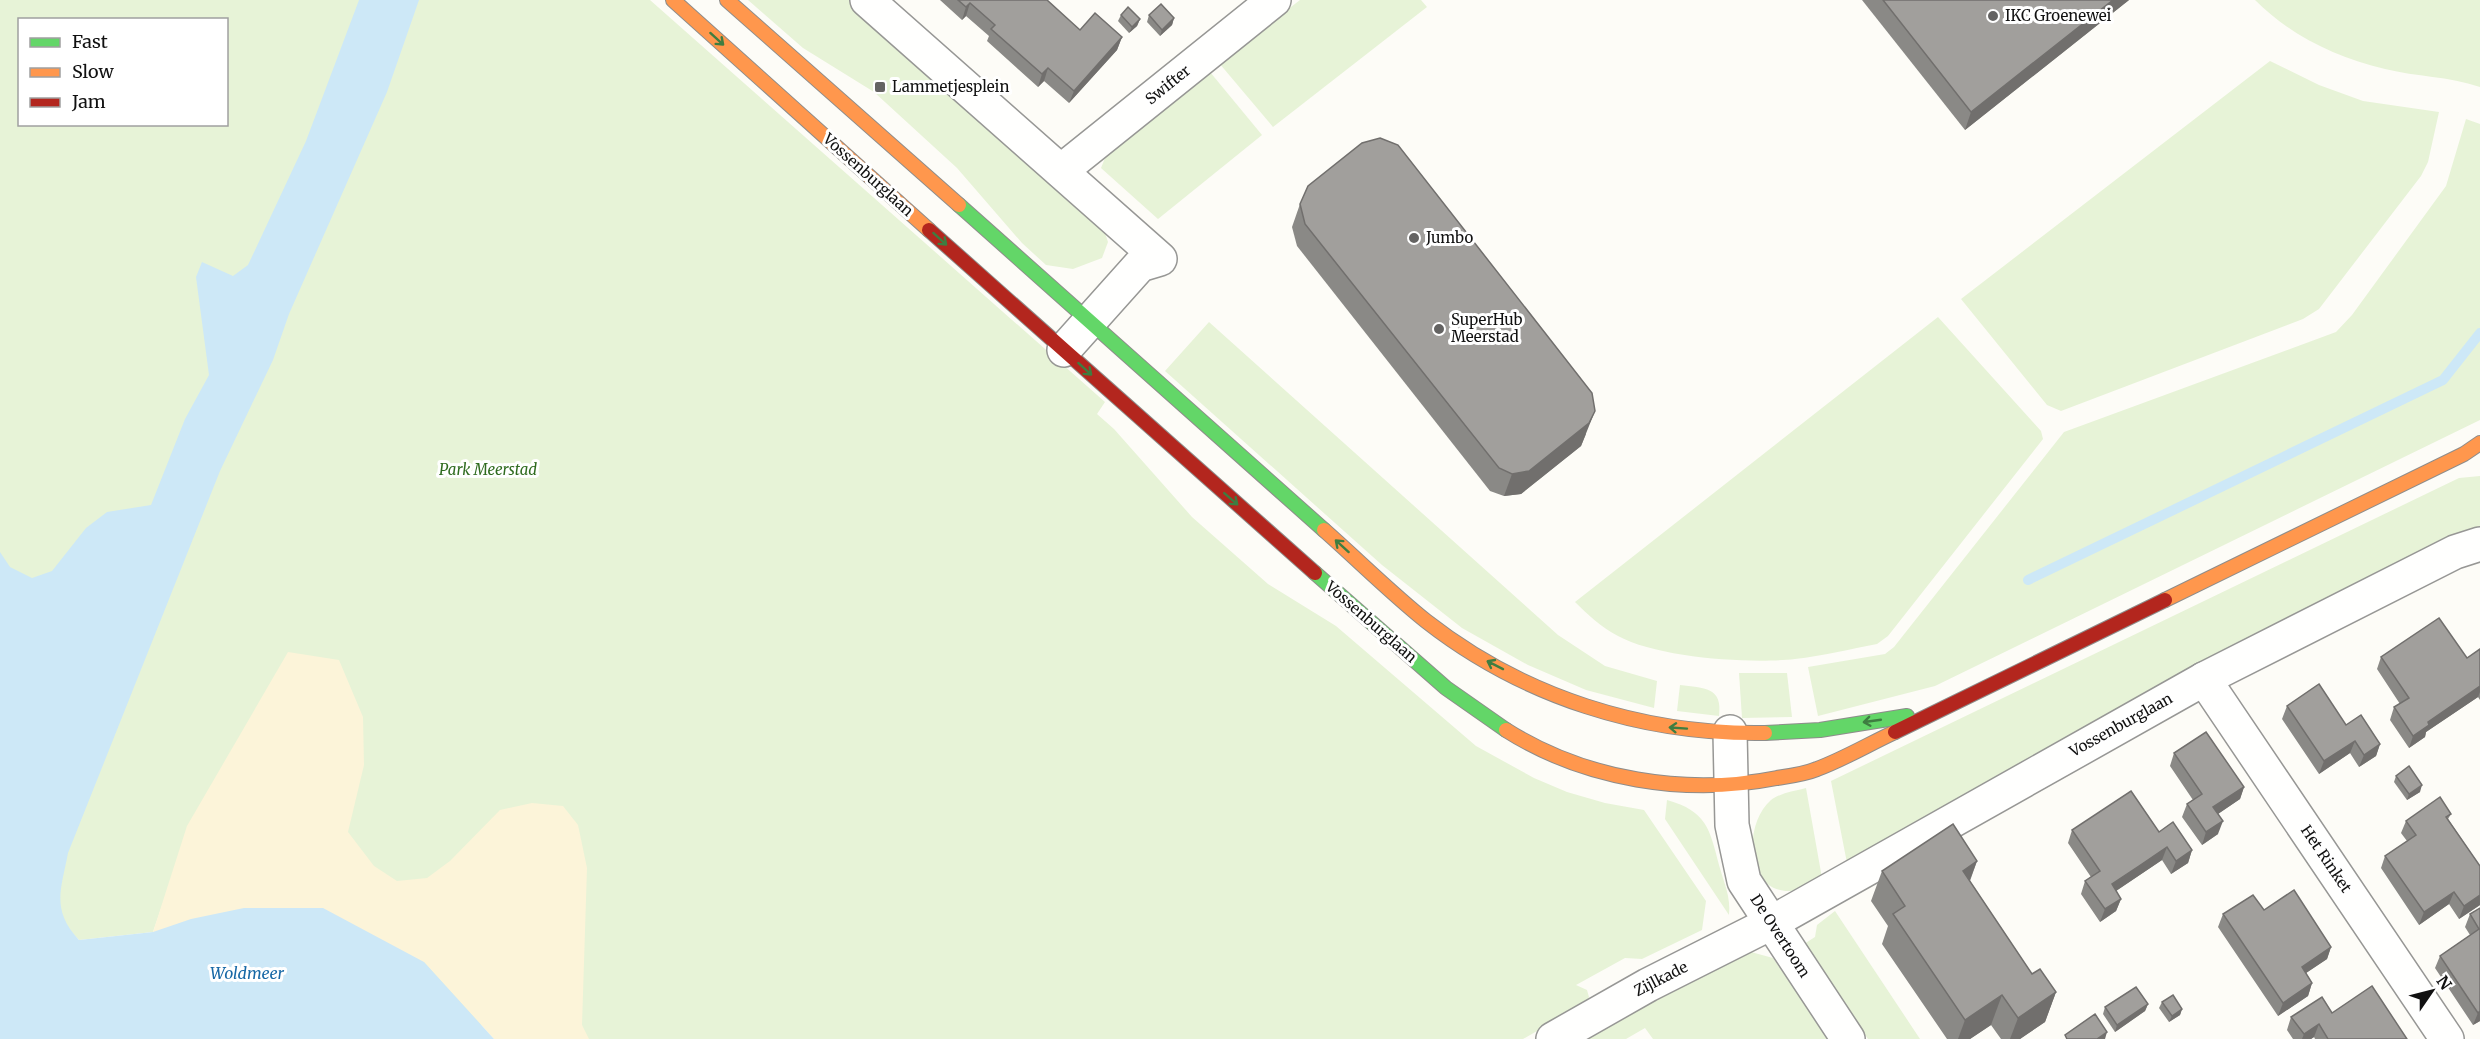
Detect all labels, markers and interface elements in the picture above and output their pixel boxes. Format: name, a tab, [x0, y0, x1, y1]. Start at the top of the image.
place label: IKC Groenewei	[2005, 6, 2112, 25]
marker: IKC Groenewei	[1986, 9, 2000, 23]
legend	[18, 18, 228, 126]
text: Fast	[72, 30, 108, 53]
one-way arrow	[709, 32, 724, 46]
text: Slow	[72, 60, 115, 83]
street label: Swifter	[1141, 61, 1194, 108]
place label: Lammetjesplein	[892, 77, 1009, 96]
marker: Lammetjesplein	[873, 80, 887, 94]
text: Jam	[71, 90, 106, 113]
street label: Vossenburglaan	[819, 129, 917, 220]
place label: Jumbo	[1425, 228, 1473, 247]
marker: Jumbo	[1407, 231, 1421, 245]
one-way arrow	[932, 232, 947, 246]
place label: SuperHub Meerstad	[1451, 310, 1523, 346]
marker: SuperHub Meerstad	[1432, 322, 1446, 336]
one-way arrow	[1077, 362, 1092, 376]
park label: Park Meerstad	[439, 460, 537, 479]
one-way arrow	[1223, 492, 1238, 506]
one-way arrow	[1335, 539, 1350, 553]
street label: Vossenburglaan	[1321, 576, 1421, 666]
one-way arrow	[1487, 659, 1504, 671]
street label: Vossenburglaan	[2065, 688, 2176, 761]
one-way arrow	[1863, 716, 1882, 727]
one-way arrow	[1668, 723, 1688, 734]
street label: Het Rinket	[2297, 821, 2356, 896]
street label: De Overtoom	[1746, 891, 1814, 981]
street label: Zijlkade	[1631, 957, 1691, 1000]
north arrow	[2402, 961, 2462, 1021]
water label: Woldmeer	[210, 963, 284, 983]
text: N	[2432, 971, 2456, 994]

